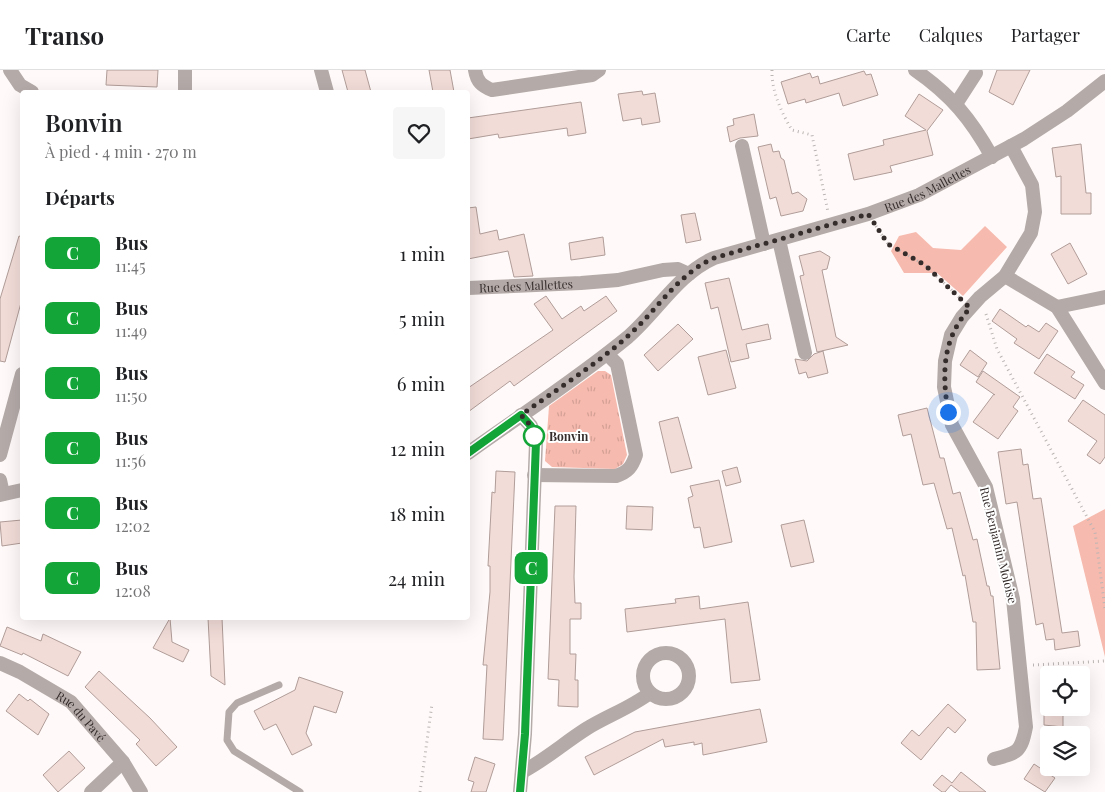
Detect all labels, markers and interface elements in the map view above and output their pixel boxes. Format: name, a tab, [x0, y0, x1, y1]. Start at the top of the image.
text: Transo	[25, 19, 104, 51]
text: Carte	[846, 23, 891, 47]
text: Calques	[919, 23, 983, 47]
text: Partager	[1011, 23, 1080, 47]
text: Bonvin	[45, 106, 122, 138]
button: heart	[393, 107, 445, 159]
text: À pied · 4 min · 270 m	[45, 141, 197, 162]
street label: Rue des Mallettes	[882, 161, 973, 215]
text: Départs	[45, 184, 115, 210]
text: Bus	[115, 229, 148, 255]
text: 1 min	[399, 240, 445, 266]
text: C	[66, 241, 79, 265]
text: 11:45	[115, 255, 146, 276]
street label: Rue des Mallettes	[479, 275, 573, 296]
text: Bus	[115, 294, 148, 320]
text: 5 min	[399, 305, 445, 331]
text: C	[66, 306, 79, 330]
text: 11:49	[115, 320, 147, 341]
text: Bus	[115, 359, 148, 385]
text: 6 min	[397, 370, 445, 396]
text: C	[66, 371, 79, 395]
text: 11:50	[115, 385, 147, 406]
your location	[936, 400, 961, 425]
text: Bus	[115, 424, 148, 450]
marker: Bonvin	[523, 425, 545, 447]
place label: Bonvin	[549, 428, 589, 444]
text: 12 min	[390, 435, 445, 461]
text: C	[66, 436, 79, 460]
text: 11:56	[115, 450, 146, 471]
street label: Rue Benjamin Moloise	[977, 485, 1021, 605]
text: Bus	[115, 489, 148, 515]
text: 18 min	[390, 500, 445, 526]
text: C	[66, 501, 79, 525]
text: 12:02	[115, 515, 150, 536]
line badge: C	[515, 552, 547, 584]
text: Bus	[115, 554, 148, 580]
text: C	[525, 556, 537, 580]
text: 24 min	[388, 565, 445, 591]
text: C	[66, 566, 79, 590]
text: 12:08	[115, 580, 151, 601]
map controls	[1040, 666, 1090, 776]
button: locate	[1040, 666, 1090, 716]
street label: Rue du Pavé	[53, 687, 110, 745]
button: layers	[1040, 726, 1090, 776]

